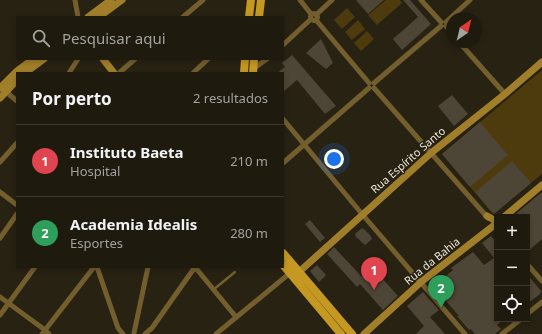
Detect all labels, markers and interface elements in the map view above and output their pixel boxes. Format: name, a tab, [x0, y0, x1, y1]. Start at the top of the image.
north arrow	[446, 12, 482, 48]
search box	[16, 16, 284, 60]
icon: search	[30, 27, 52, 49]
text: Pesquisar aqui	[62, 28, 166, 48]
text: Por perto	[32, 87, 112, 110]
text: 2 resultados	[193, 89, 268, 107]
street label: Rua Espírito Santo	[367, 123, 448, 196]
text: Instituto Baeta	[70, 142, 184, 162]
your location	[324, 149, 344, 169]
text: 1	[41, 152, 49, 170]
text: 210 m	[230, 152, 268, 170]
text: Hospital	[70, 162, 120, 180]
text: Academia Idealis	[70, 214, 197, 234]
map controls	[494, 214, 530, 322]
button: +	[494, 214, 530, 250]
text: 2	[41, 224, 49, 242]
text: 280 m	[230, 224, 268, 242]
text: Esportes	[70, 234, 123, 252]
street label: Rua da Bahia	[401, 234, 463, 288]
button: −	[494, 250, 530, 286]
pin: 1	[361, 257, 387, 290]
pin: 2	[428, 275, 454, 308]
button: locate	[494, 286, 530, 322]

